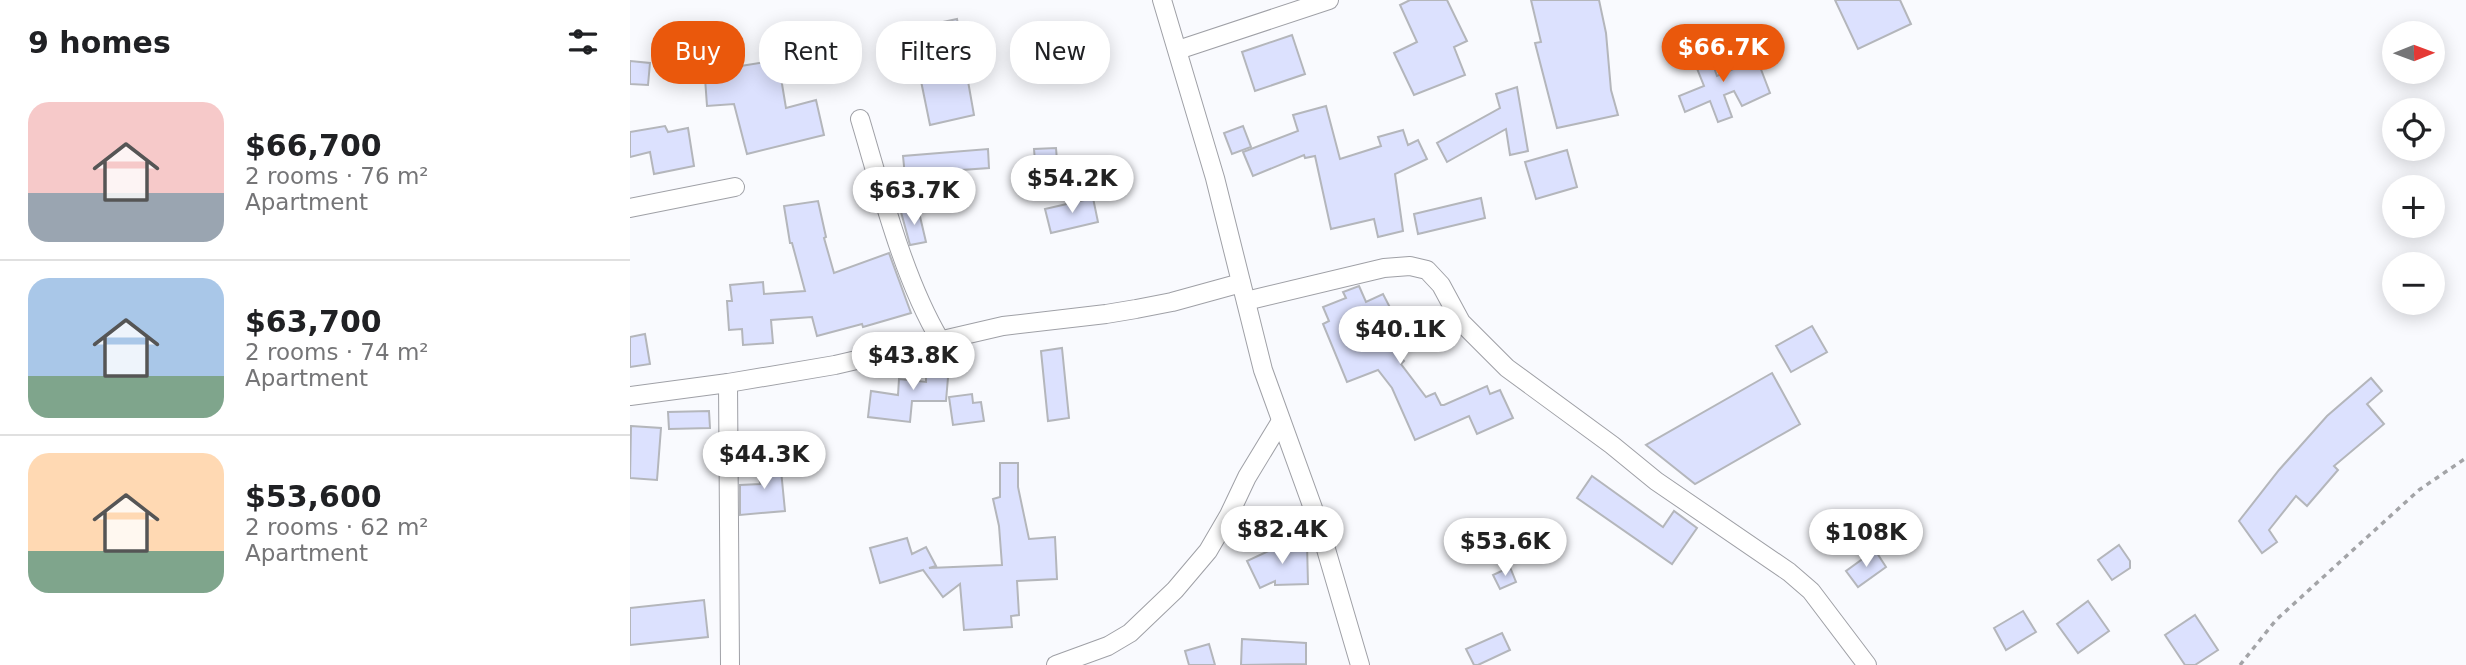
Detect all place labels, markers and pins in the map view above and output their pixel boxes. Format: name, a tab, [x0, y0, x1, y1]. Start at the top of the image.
pin: $66.7K	[1666, 24, 1780, 84]
pin: $54.2K	[1015, 156, 1129, 215]
pin: $63.7K	[857, 168, 971, 227]
pin: $40.1K	[1343, 306, 1457, 366]
pin: $43.8K	[856, 332, 970, 392]
pin: $44.3K	[707, 432, 821, 491]
pin: $82.4K	[1225, 506, 1339, 566]
pin: $108K	[1817, 510, 1915, 569]
pin: $53.6K	[1448, 518, 1562, 578]

